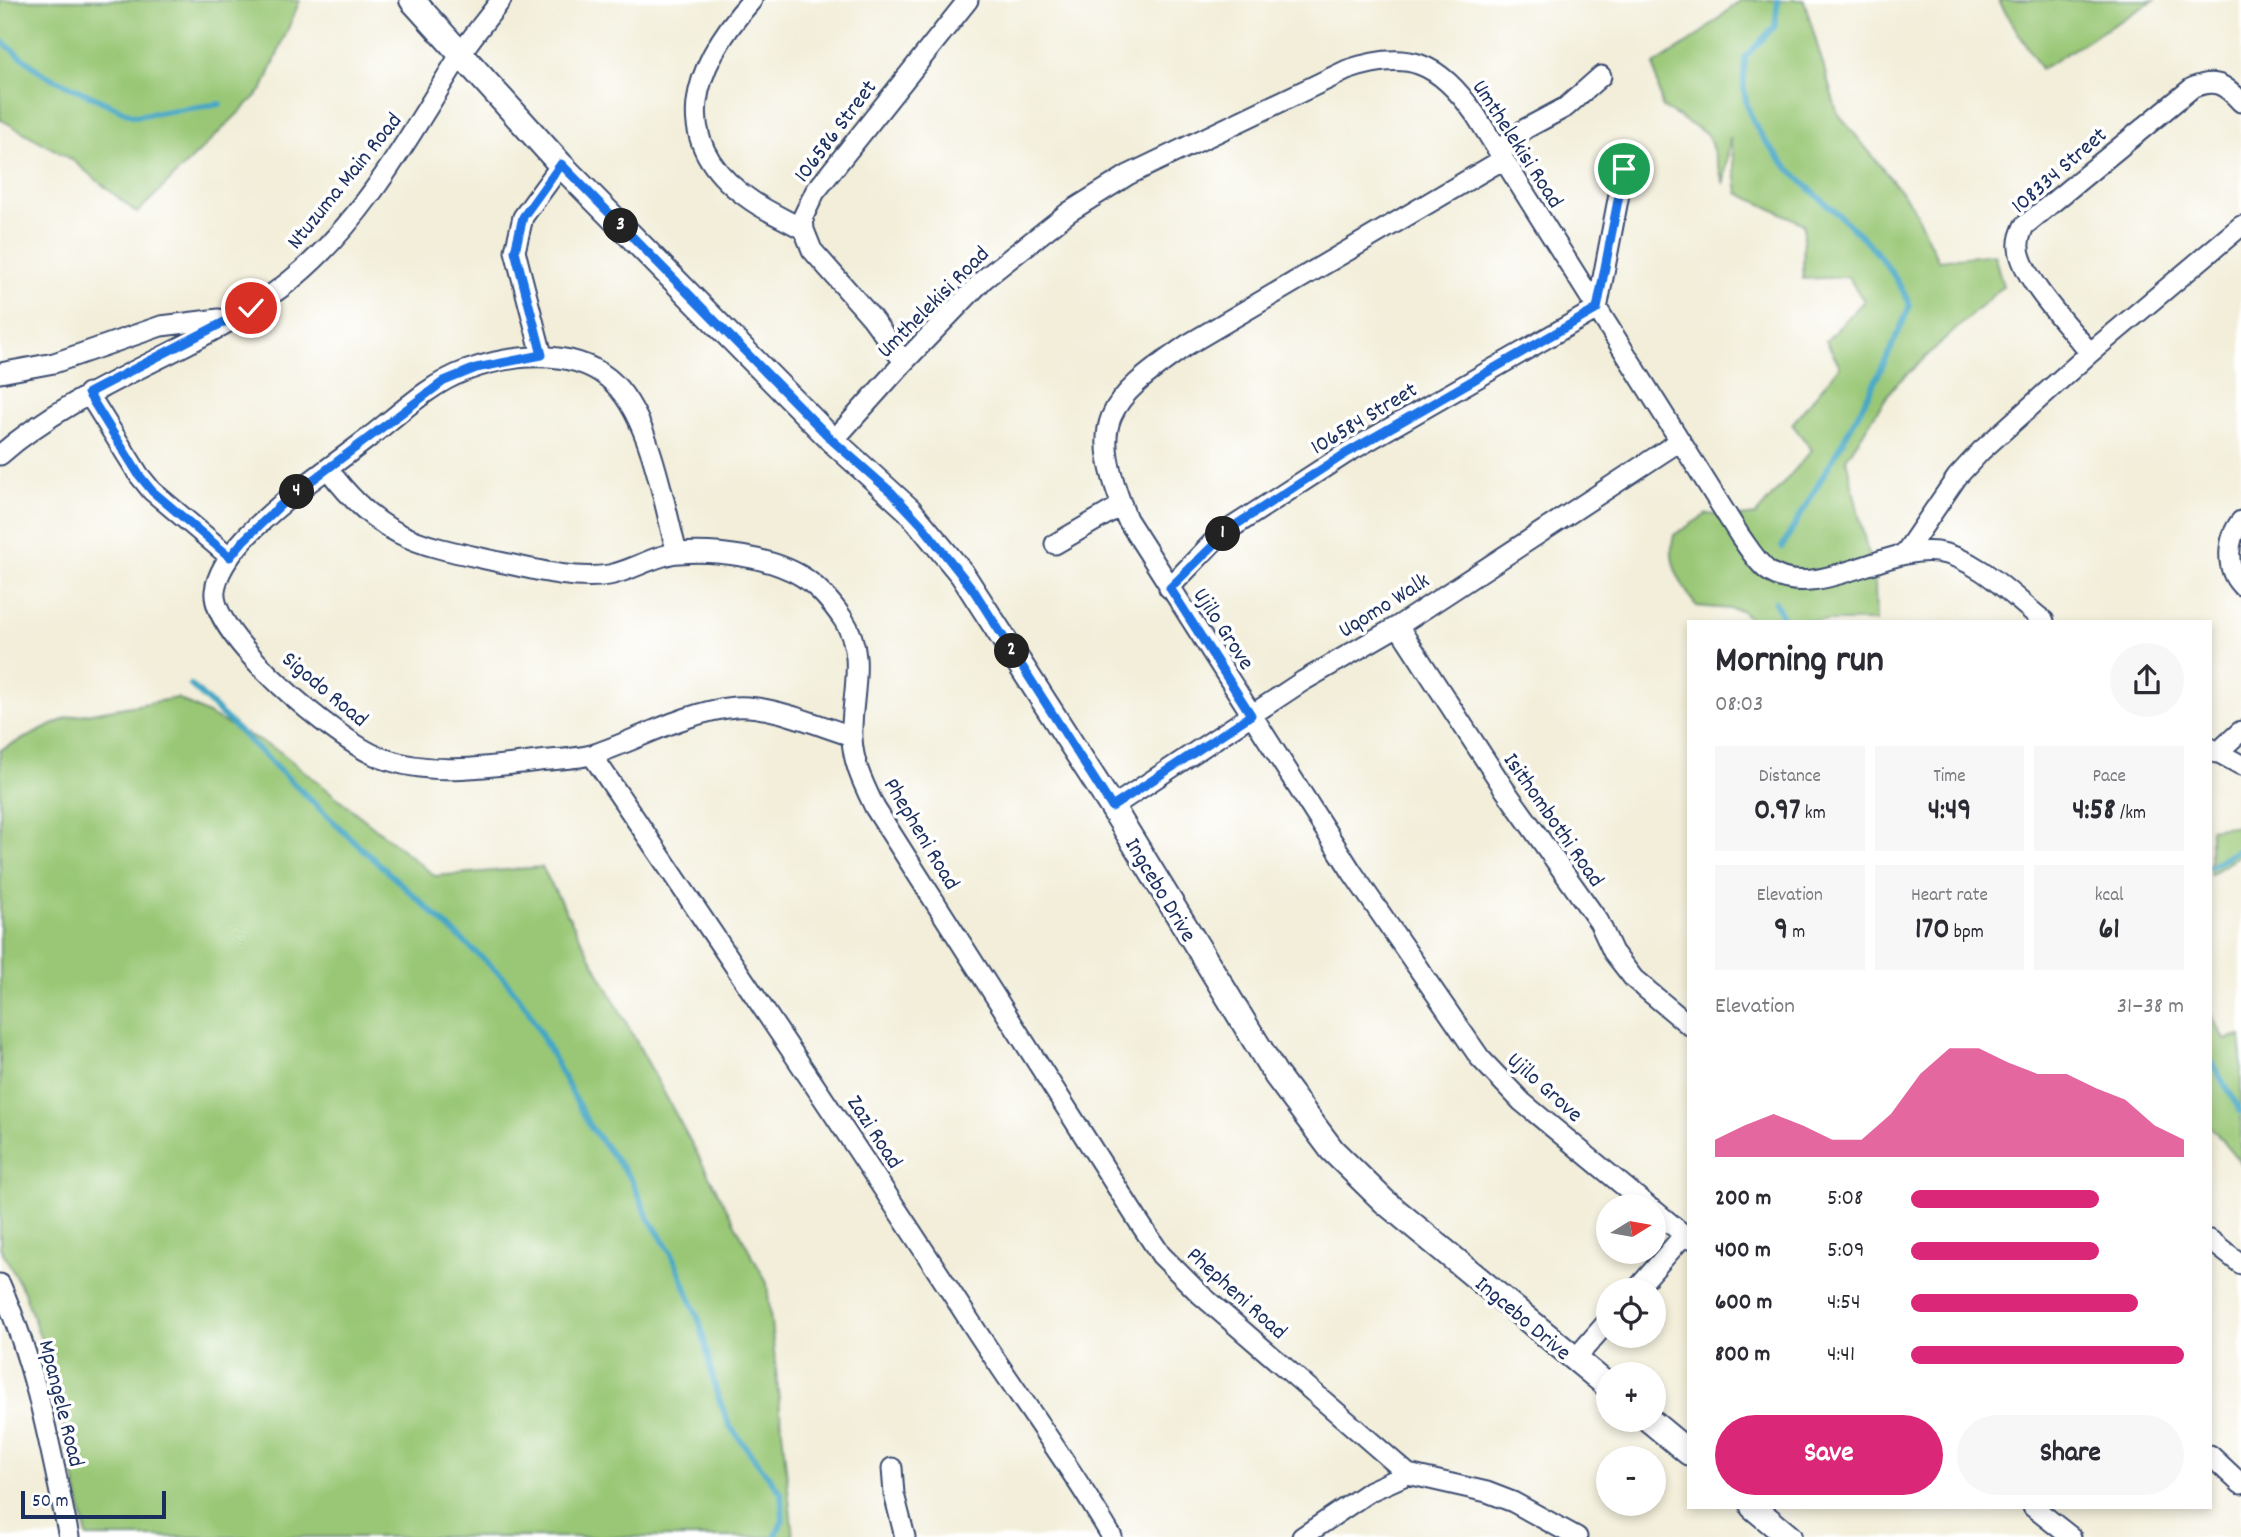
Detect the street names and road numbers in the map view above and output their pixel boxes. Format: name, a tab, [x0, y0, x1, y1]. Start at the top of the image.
street label: 106586 Street	[787, 74, 886, 190]
street label: Umthelekisi Road	[1462, 74, 1570, 216]
street label: Ntuzuma Main Road	[280, 107, 411, 258]
street label: 108334 Street	[2005, 121, 2116, 223]
street label: Umthelekisi Road	[871, 240, 998, 367]
street label: 106584 Street	[1305, 375, 1424, 465]
street label: Uqomo Walk	[1333, 566, 1437, 648]
street label: Ujilo Grove	[1183, 582, 1261, 678]
street label: Sigodo Road	[273, 645, 374, 737]
street label: Isithombothi Road	[1493, 747, 1611, 895]
street label: Phepheni Road	[874, 773, 966, 897]
street label: Ingcebo Drive	[1115, 832, 1203, 949]
street label: Ujilo Grove	[1498, 1045, 1589, 1132]
street label: Zazi Road	[837, 1089, 909, 1176]
street label: Phepheni Road	[1178, 1240, 1293, 1349]
street label: Ingcebo Drive	[1466, 1269, 1577, 1370]
street label: Mpangele Road	[28, 1337, 91, 1471]

